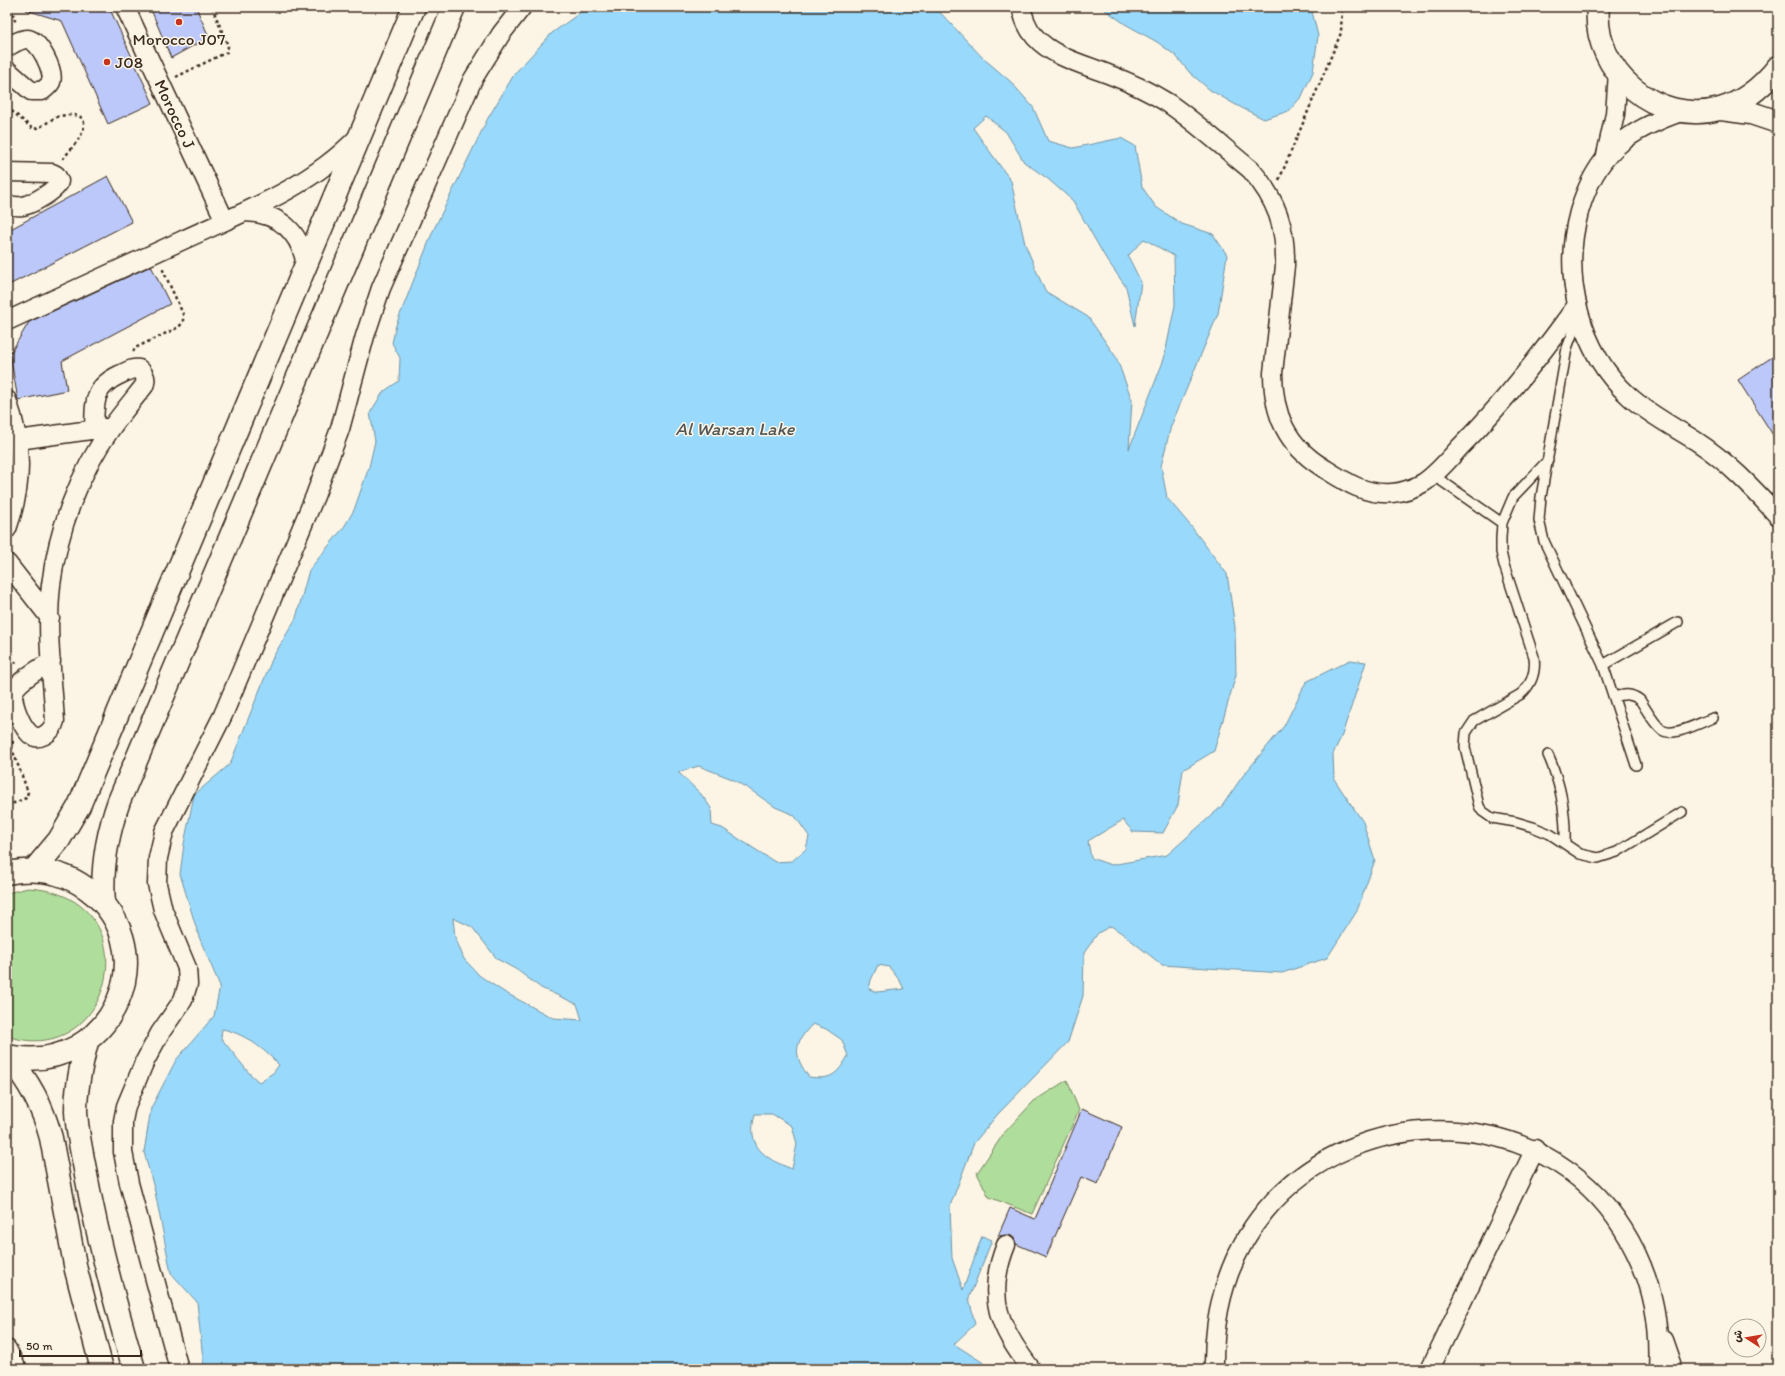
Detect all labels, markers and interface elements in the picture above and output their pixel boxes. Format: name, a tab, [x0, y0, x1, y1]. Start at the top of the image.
marker: Morocco J07	[174, 17, 184, 27]
place label: Morocco J07	[133, 29, 226, 49]
place label: J08	[115, 52, 143, 72]
marker: J08	[102, 57, 112, 67]
street label: Morocco J	[150, 76, 200, 152]
water label: Al Warsan Lake	[676, 418, 796, 440]
north arrow	[1727, 1318, 1767, 1358]
text: ش	[1730, 1329, 1745, 1343]
scale bar	[20, 1332, 141, 1358]
text: 50 m	[26, 1339, 52, 1353]

